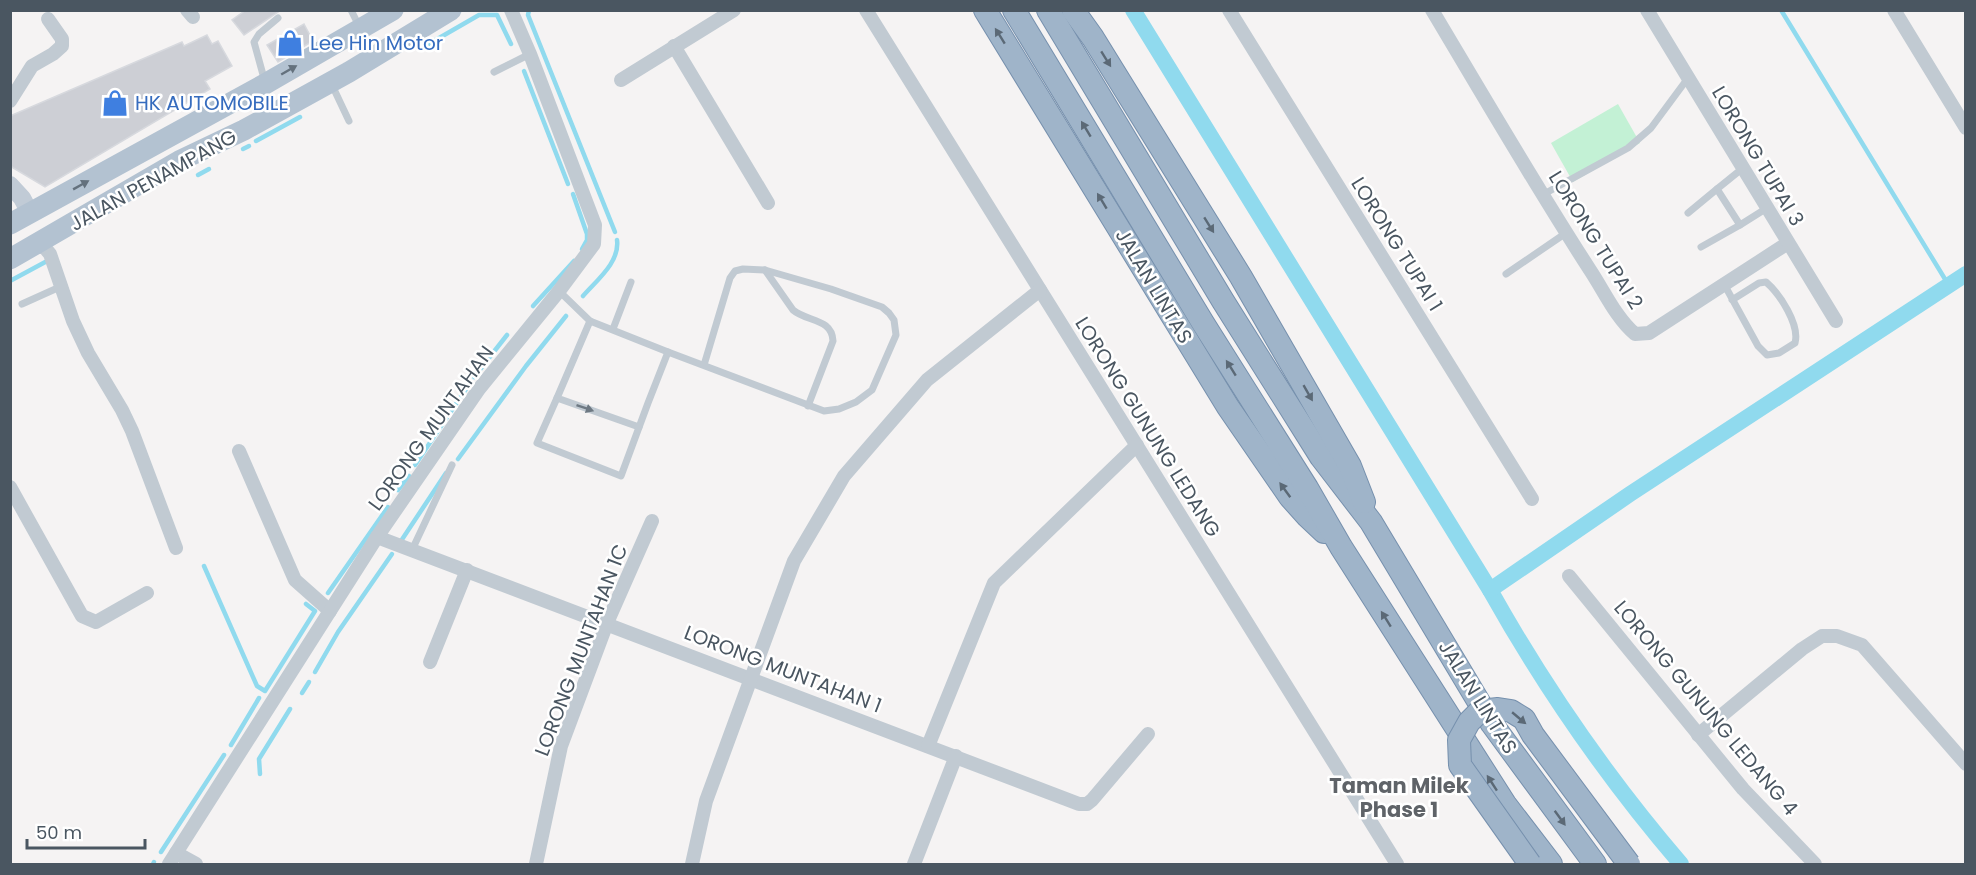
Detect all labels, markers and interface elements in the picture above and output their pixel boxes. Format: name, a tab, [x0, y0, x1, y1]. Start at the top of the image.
one-way arrow	[994, 27, 1005, 44]
shop icon: Lee Hin Motor	[275, 28, 305, 58]
place label: Lee Hin Motor	[310, 29, 443, 57]
one-way arrow	[1100, 51, 1111, 67]
one-way arrow	[281, 65, 297, 76]
street label: LORONG TUPAI 3	[1705, 81, 1811, 231]
shop icon: HK AUTOMOBILE	[100, 88, 130, 118]
place label: HK AUTOMOBILE	[135, 89, 289, 117]
one-way arrow	[1081, 120, 1091, 137]
street label: JALAN PENAMPANG	[64, 122, 242, 238]
street label: LORONG TUPAI 2	[1542, 165, 1650, 315]
street label: LORONG TUPAI 1	[1345, 172, 1449, 316]
one-way arrow	[73, 180, 90, 190]
one-way arrow	[1097, 193, 1108, 209]
one-way arrow	[1203, 217, 1214, 233]
street label: JALAN LINTAS	[1109, 223, 1199, 349]
street label: LORONG GUNUNG LEDANG	[1069, 311, 1227, 543]
street label: LORONG MUNTAHAN	[362, 340, 500, 516]
one-way arrow	[1226, 360, 1237, 376]
one-way arrow	[1303, 385, 1313, 402]
one-way arrow	[577, 404, 595, 414]
one-way arrow	[1280, 482, 1291, 498]
street label: LORONG MUNTAHAN 1C	[528, 540, 634, 760]
street label: LORONG GUNUNG LEDANG 4	[1608, 594, 1804, 822]
one-way arrow	[1381, 611, 1392, 628]
street label: LORONG MUNTAHAN 1	[680, 618, 886, 720]
street label: JALAN LINTAS	[1432, 635, 1524, 759]
one-way arrow	[1512, 712, 1527, 725]
district label: Taman Milek Phase 1	[1329, 771, 1469, 824]
one-way arrow	[1486, 775, 1497, 792]
one-way arrow	[1554, 810, 1566, 826]
scale bar	[27, 812, 146, 850]
text: 50 m	[36, 820, 82, 845]

